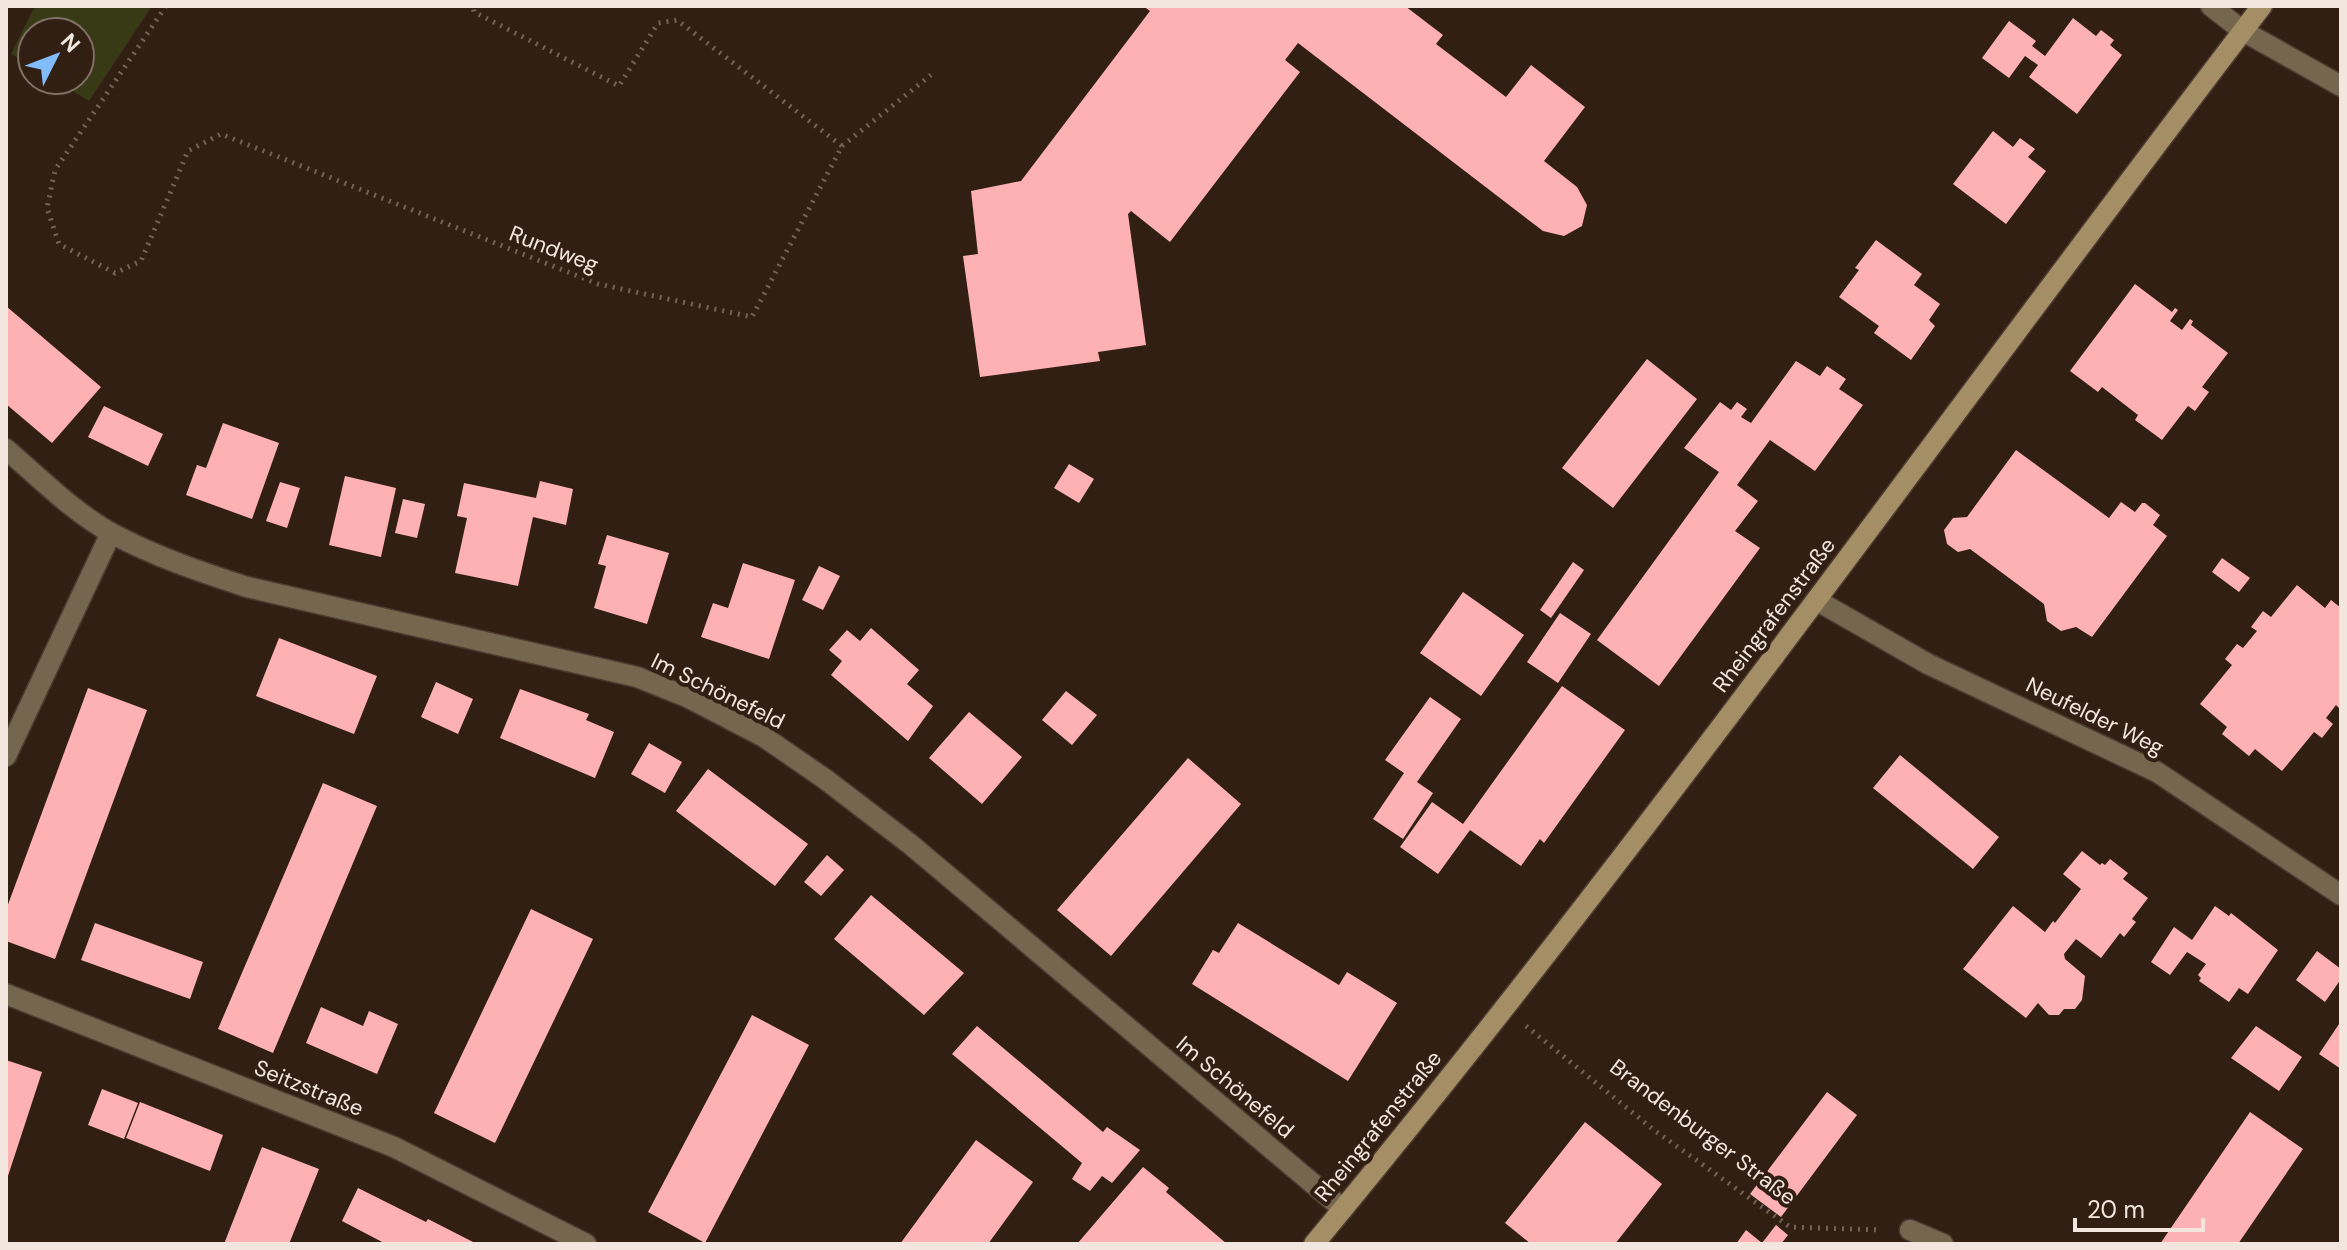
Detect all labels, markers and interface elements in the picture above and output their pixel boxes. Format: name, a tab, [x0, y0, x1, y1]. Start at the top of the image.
north arrow	[16, 16, 96, 96]
text: N	[54, 27, 87, 59]
street label: Rundweg	[505, 219, 603, 279]
street label: Rheingrafenstraße	[1706, 532, 1842, 698]
street label: Im Schönefeld	[646, 646, 790, 736]
street label: Neufelder Weg	[2021, 670, 2169, 762]
street label: Im Schönefeld	[1170, 1029, 1300, 1145]
street label: Rheingrafenstraße	[1308, 1044, 1448, 1208]
street label: Brandenburger Straße	[1604, 1052, 1802, 1212]
street label: Seitzstraße	[250, 1053, 368, 1123]
scale bar	[2075, 1182, 2203, 1232]
text: 20 m	[2087, 1194, 2145, 1225]

